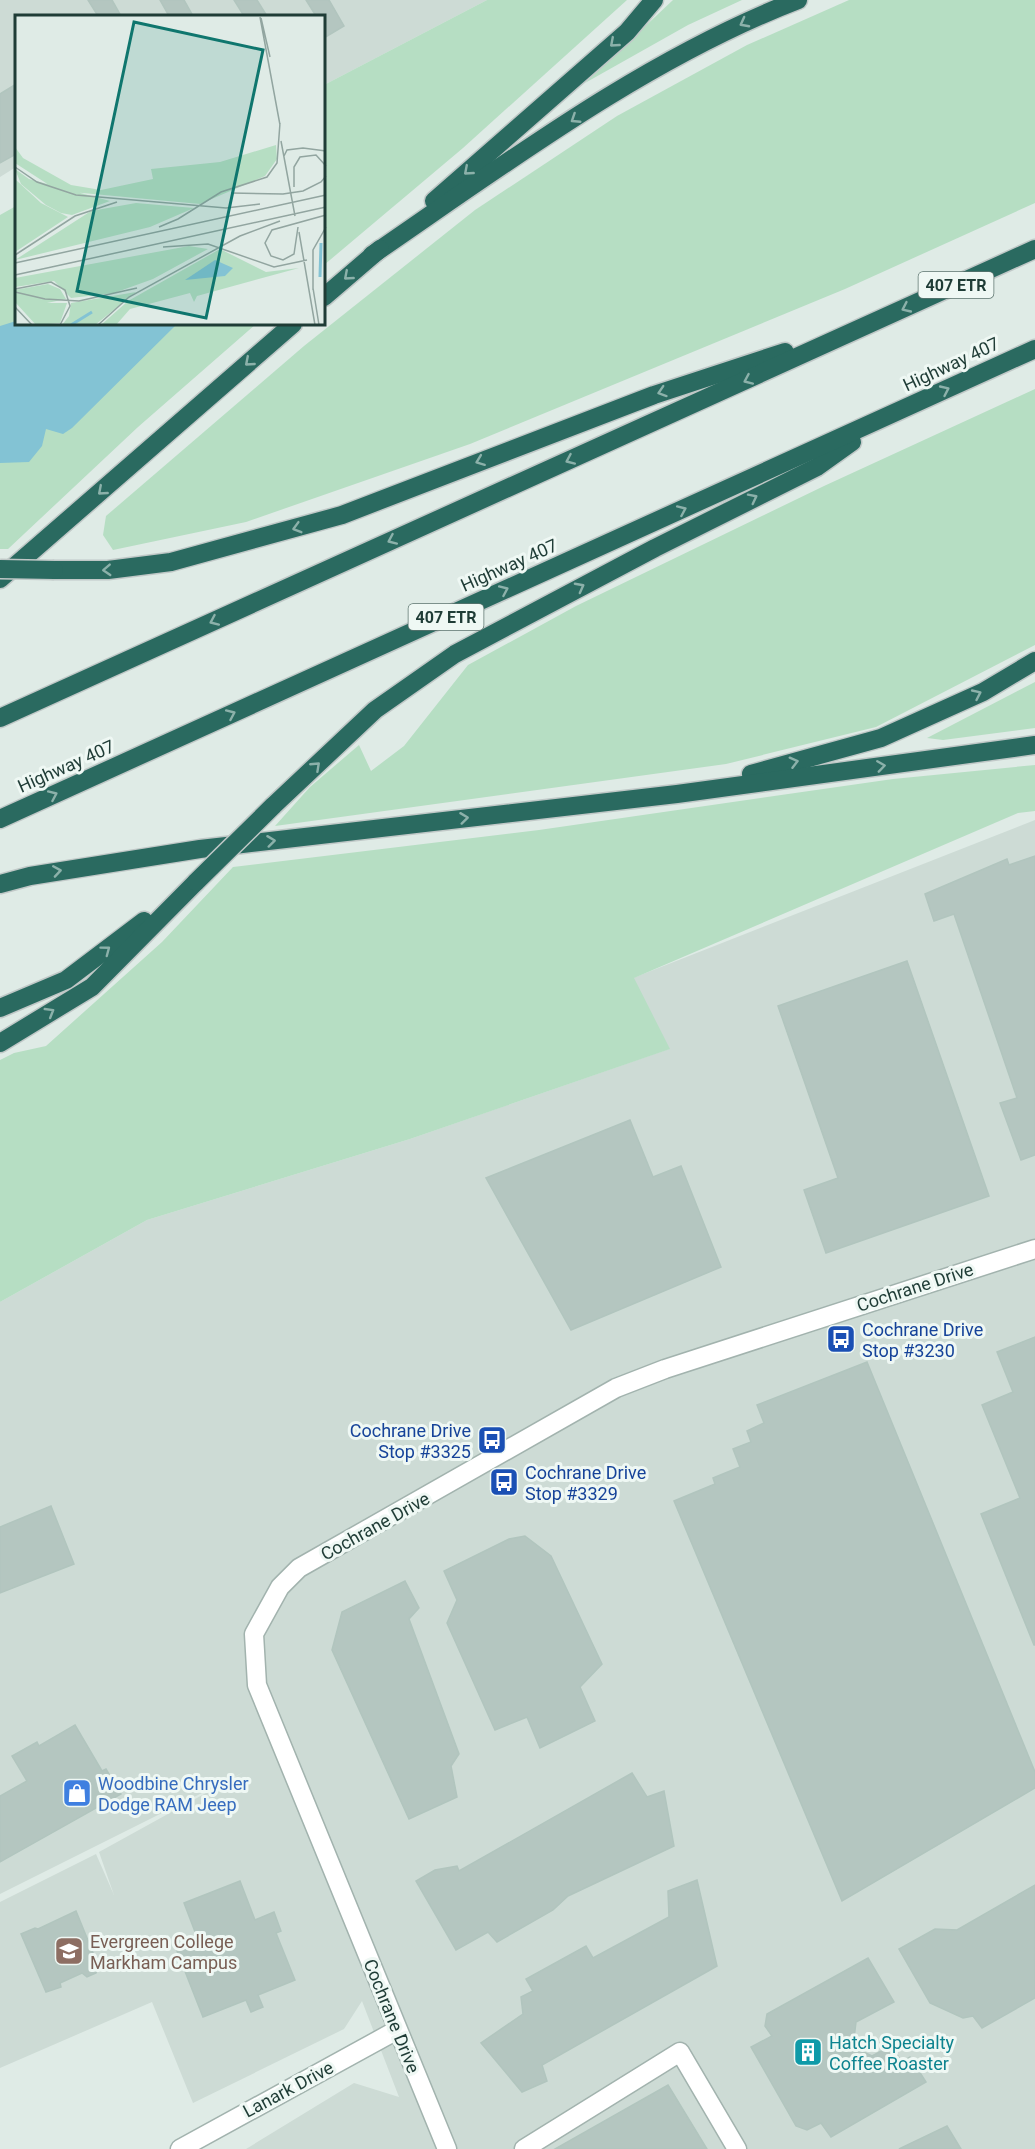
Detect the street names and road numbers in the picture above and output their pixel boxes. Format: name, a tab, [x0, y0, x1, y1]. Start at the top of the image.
road number: 407 ETR	[918, 272, 994, 298]
street label: Highway 407	[900, 333, 1002, 395]
street label: Highway 407	[457, 534, 561, 596]
road number: 407 ETR	[408, 604, 484, 630]
street label: Highway 407	[14, 735, 118, 797]
street label: Cochrane Drive	[854, 1258, 976, 1316]
street label: Cochrane Drive	[317, 1487, 433, 1565]
street label: Cochrane Drive	[360, 1956, 424, 2076]
street label: Lanark Drive	[239, 2056, 337, 2122]

